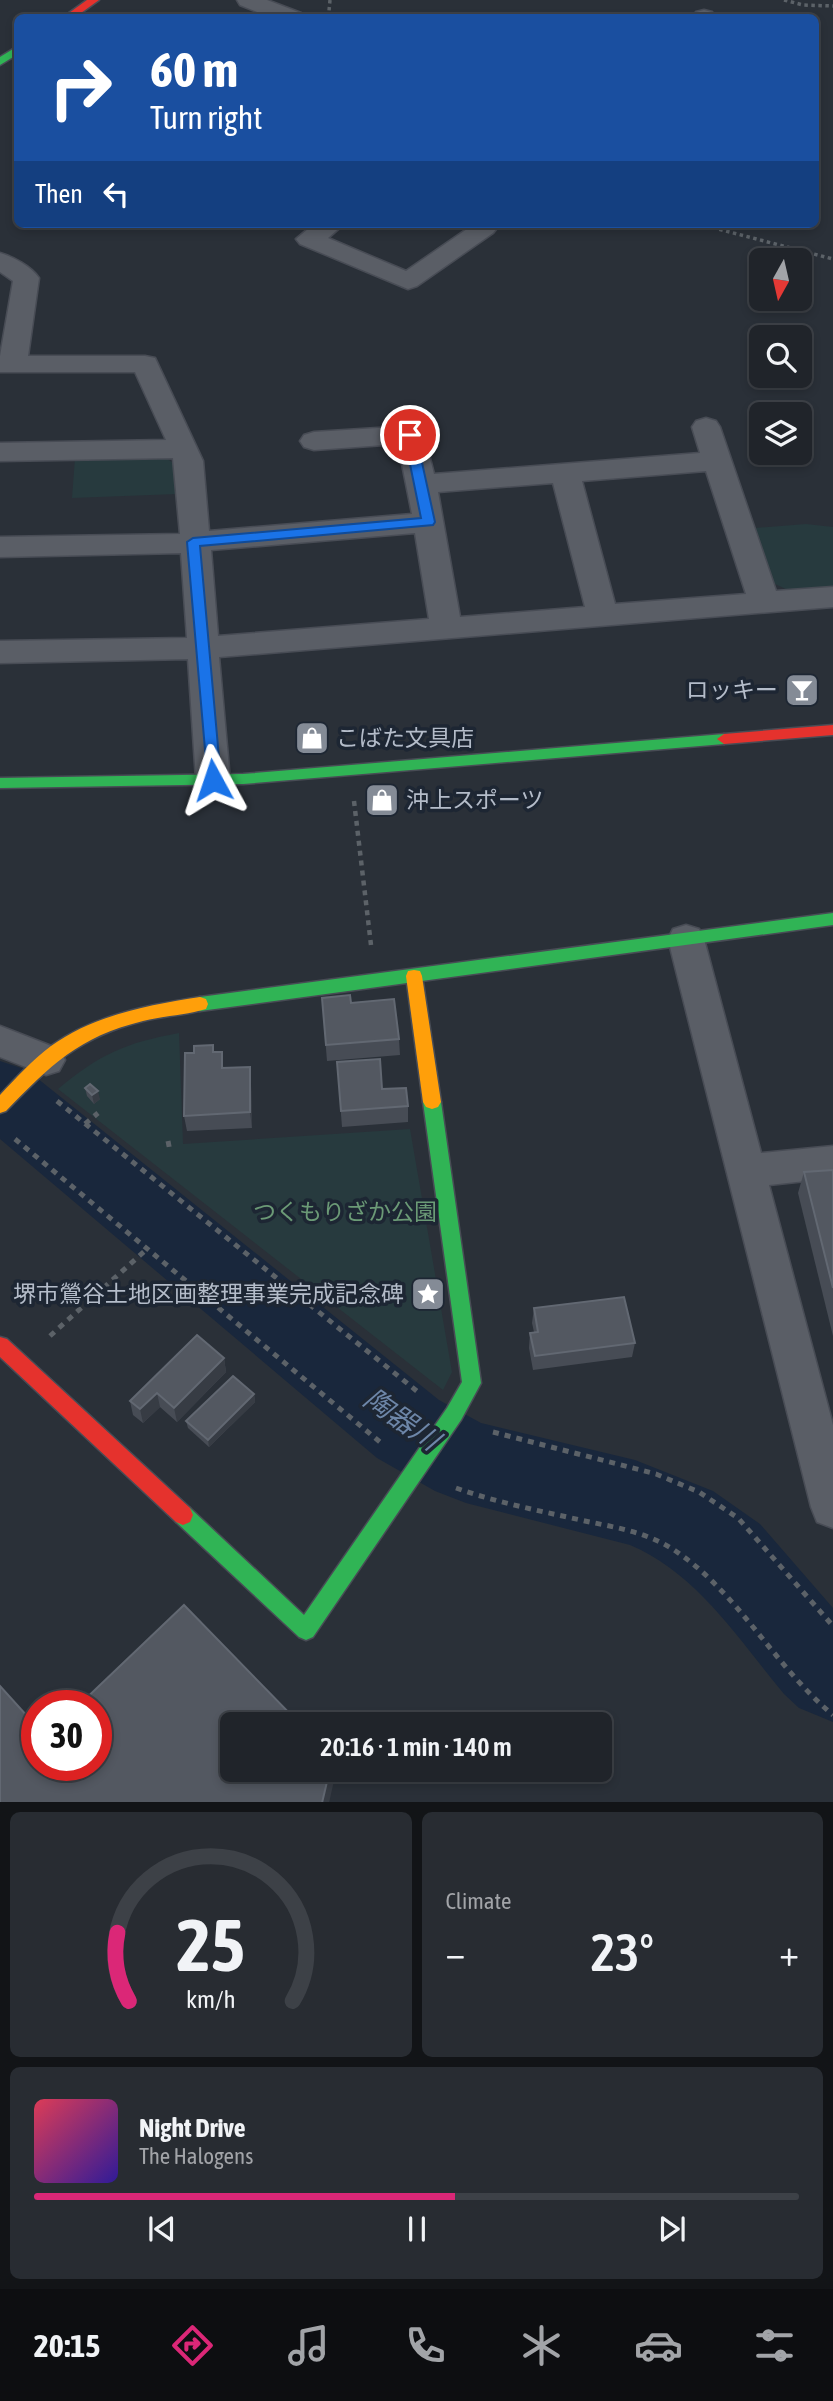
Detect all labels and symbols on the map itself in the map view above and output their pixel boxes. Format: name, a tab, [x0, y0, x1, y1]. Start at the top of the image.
north arrow	[749, 248, 812, 312]
pin	[380, 405, 440, 465]
bar icon: ロッキー	[783, 671, 821, 709]
place label: ロッキー	[686, 677, 778, 703]
shop icon: こばた文具店	[293, 719, 331, 757]
place label: こばた文具店	[336, 725, 474, 751]
position arrow	[176, 743, 250, 817]
shop icon: 沖上スポーツ	[363, 781, 401, 819]
place label: 沖上スポーツ	[406, 787, 544, 813]
park label: つくもりざか公園	[253, 1199, 437, 1225]
place icon: 堺市鶯谷土地区画整理事業完成記念碑	[409, 1275, 447, 1313]
place label: 堺市鶯谷土地区画整理事業完成記念碑	[13, 1281, 404, 1307]
water label: 陶器川	[358, 1382, 448, 1458]
speed limit sign: 30	[21, 1690, 112, 1781]

